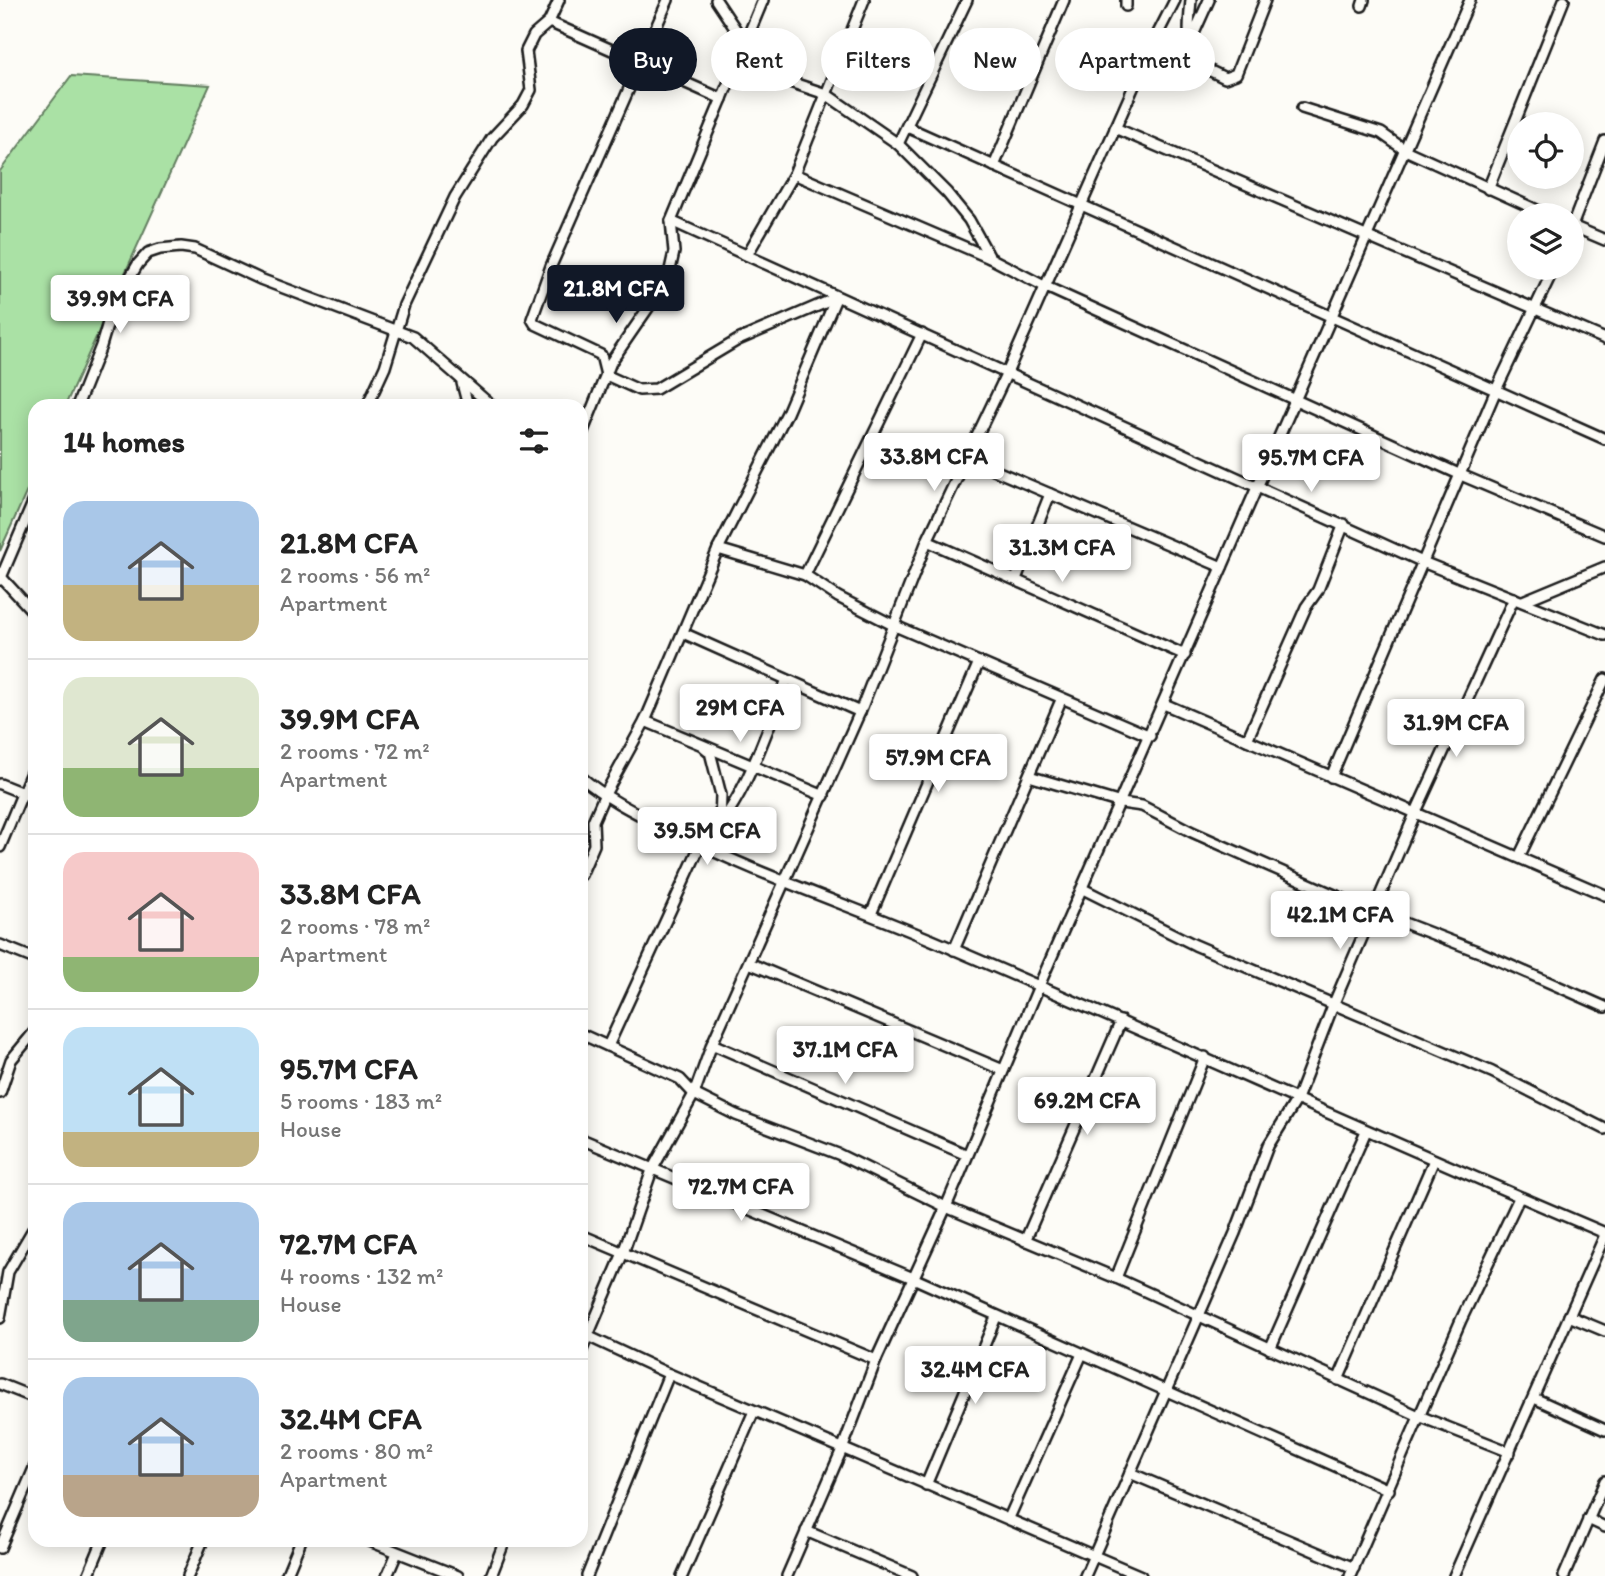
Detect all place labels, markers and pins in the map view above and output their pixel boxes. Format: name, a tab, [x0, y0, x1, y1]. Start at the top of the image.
pin: 21.8M CFA	[536, 266, 696, 325]
pin: 39.9M CFA	[40, 276, 200, 335]
pin: 33.8M CFA	[854, 434, 1014, 493]
pin: 95.7M CFA	[1231, 434, 1391, 494]
pin: 31.3M CFA	[982, 524, 1142, 584]
pin: 29M CFA	[675, 684, 805, 744]
pin: 31.9M CFA	[1376, 700, 1536, 759]
pin: 57.9M CFA	[858, 734, 1018, 794]
pin: 39.5M CFA	[627, 808, 787, 867]
pin: 42.1M CFA	[1260, 892, 1420, 951]
pin: 37.1M CFA	[765, 1026, 925, 1086]
pin: 69.2M CFA	[1007, 1078, 1167, 1137]
pin: 72.7M CFA	[661, 1164, 821, 1223]
pin: 32.4M CFA	[895, 1346, 1055, 1406]

